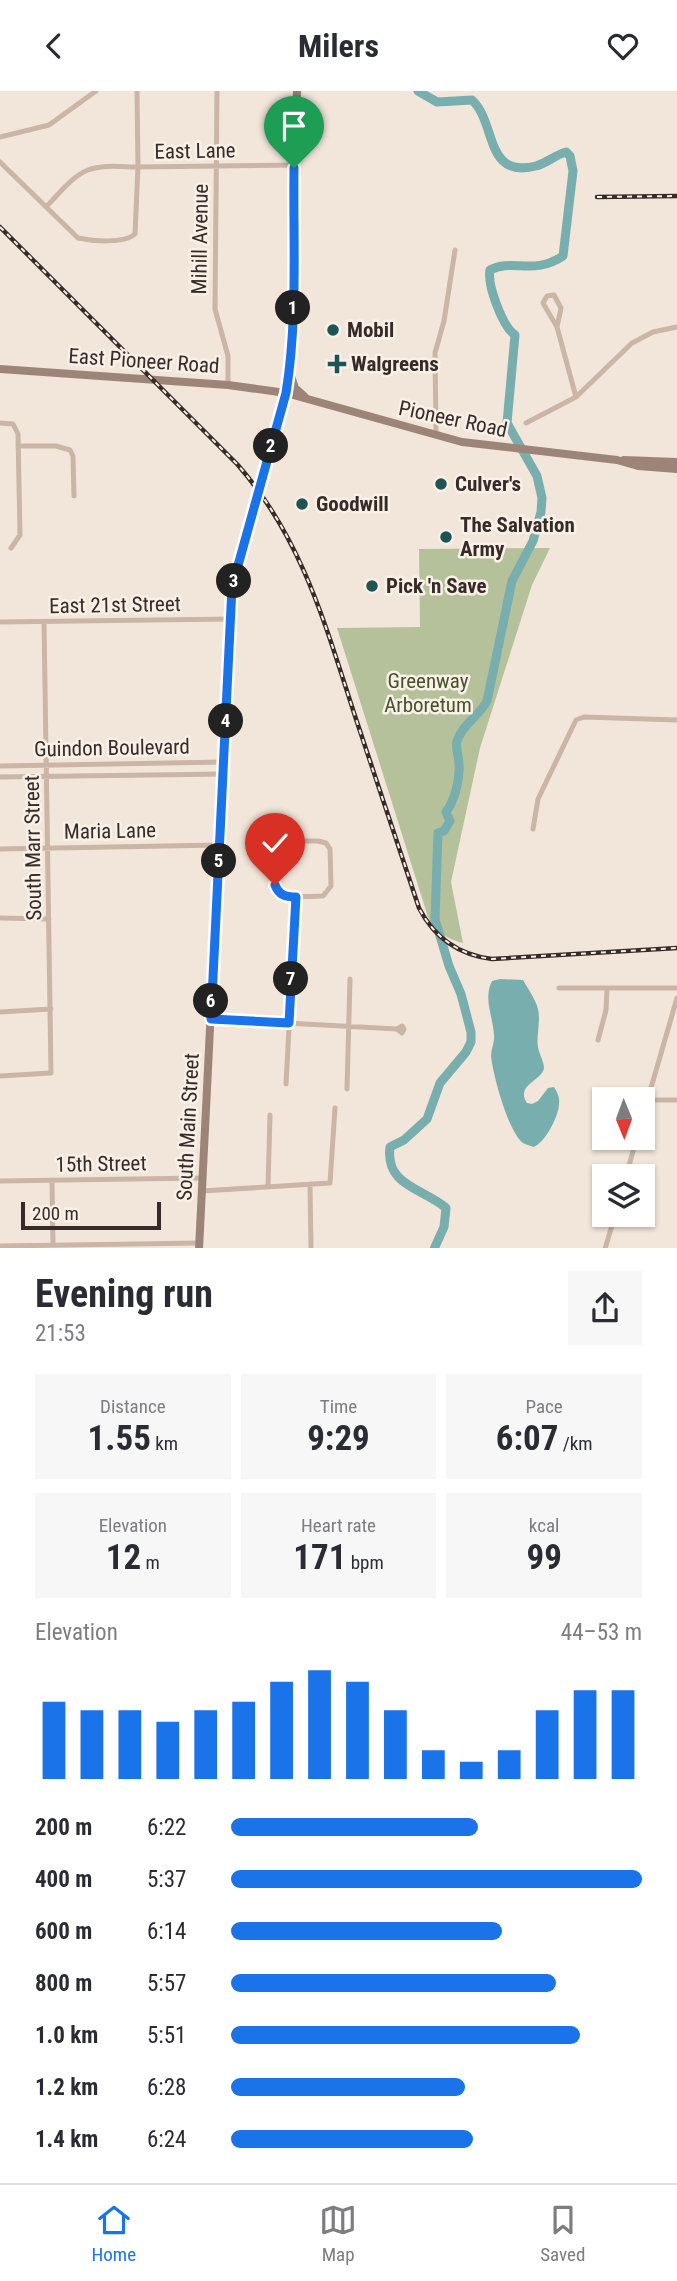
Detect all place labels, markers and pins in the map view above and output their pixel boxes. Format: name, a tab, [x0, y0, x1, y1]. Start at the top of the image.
pin	[264, 96, 324, 168]
pin: 1	[276, 291, 310, 325]
place label: Mobil	[347, 318, 394, 342]
marker: Mobil	[325, 322, 341, 338]
place label: Walgreens	[351, 352, 439, 376]
marker: Walgreens	[329, 356, 345, 372]
pin: 2	[254, 429, 288, 463]
place label: Culver's	[455, 472, 521, 496]
marker: Culver's	[433, 476, 449, 492]
place label: Goodwill	[316, 492, 389, 516]
marker: Goodwill	[294, 496, 310, 512]
place label: The Salvation Army	[460, 513, 575, 561]
marker: The Salvation Army	[438, 529, 454, 545]
pin: 3	[216, 563, 252, 599]
place label: Pick 'n Save	[386, 574, 487, 598]
marker: Pick 'n Save	[364, 578, 380, 594]
pin: 4	[208, 703, 244, 739]
pin	[245, 813, 305, 885]
pin: 5	[202, 843, 236, 879]
pin: 7	[274, 961, 308, 997]
pin: 6	[194, 983, 228, 1019]

